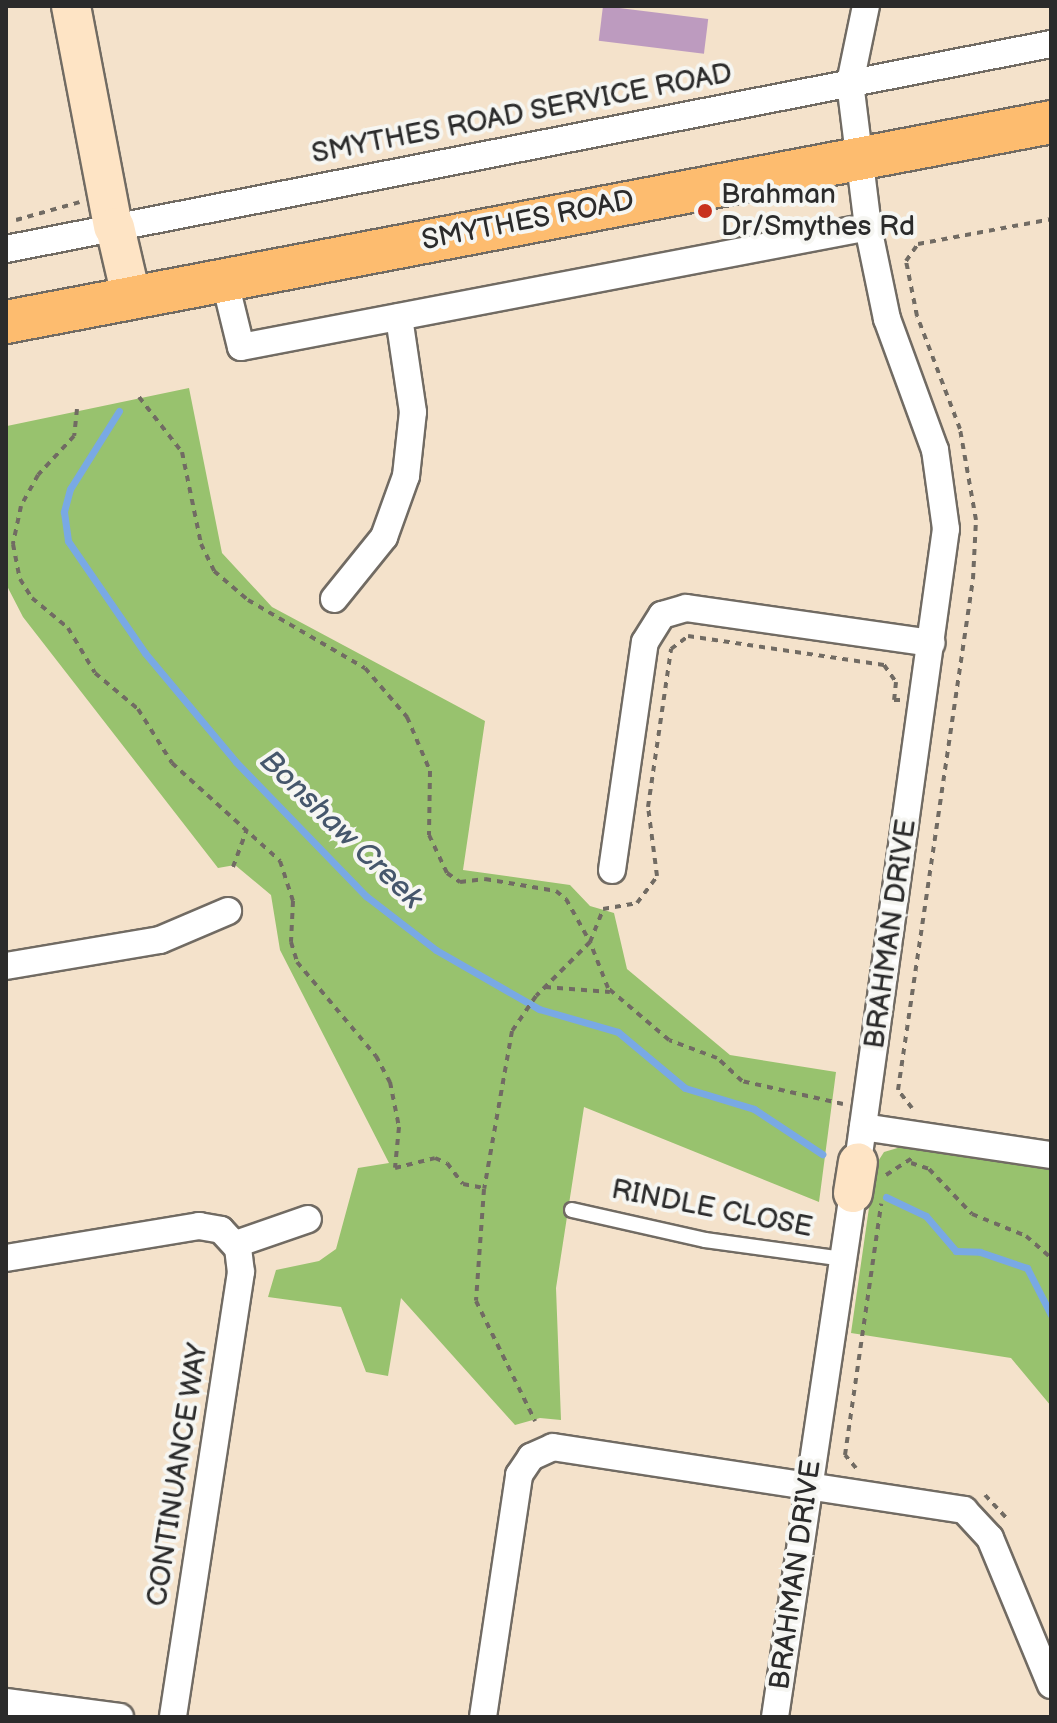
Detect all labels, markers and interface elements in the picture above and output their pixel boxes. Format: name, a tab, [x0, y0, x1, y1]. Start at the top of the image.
street label: SMYTHES ROAD SERVICE ROAD	[309, 57, 735, 171]
place label: Brahman Dr/Smythes Rd	[721, 178, 915, 244]
street label: SMYTHES ROAD	[419, 184, 637, 258]
marker: Brahman Dr/Smythes Rd	[696, 202, 714, 220]
water label: Bonshaw Creek	[252, 743, 430, 917]
street label: BRAHMAN DRIVE	[858, 817, 924, 1051]
street label: RINDLE CLOSE	[609, 1173, 815, 1245]
street label: CONTINUANCE WAY	[141, 1341, 215, 1609]
street label: BRAHMAN DRIVE	[763, 1458, 829, 1692]

